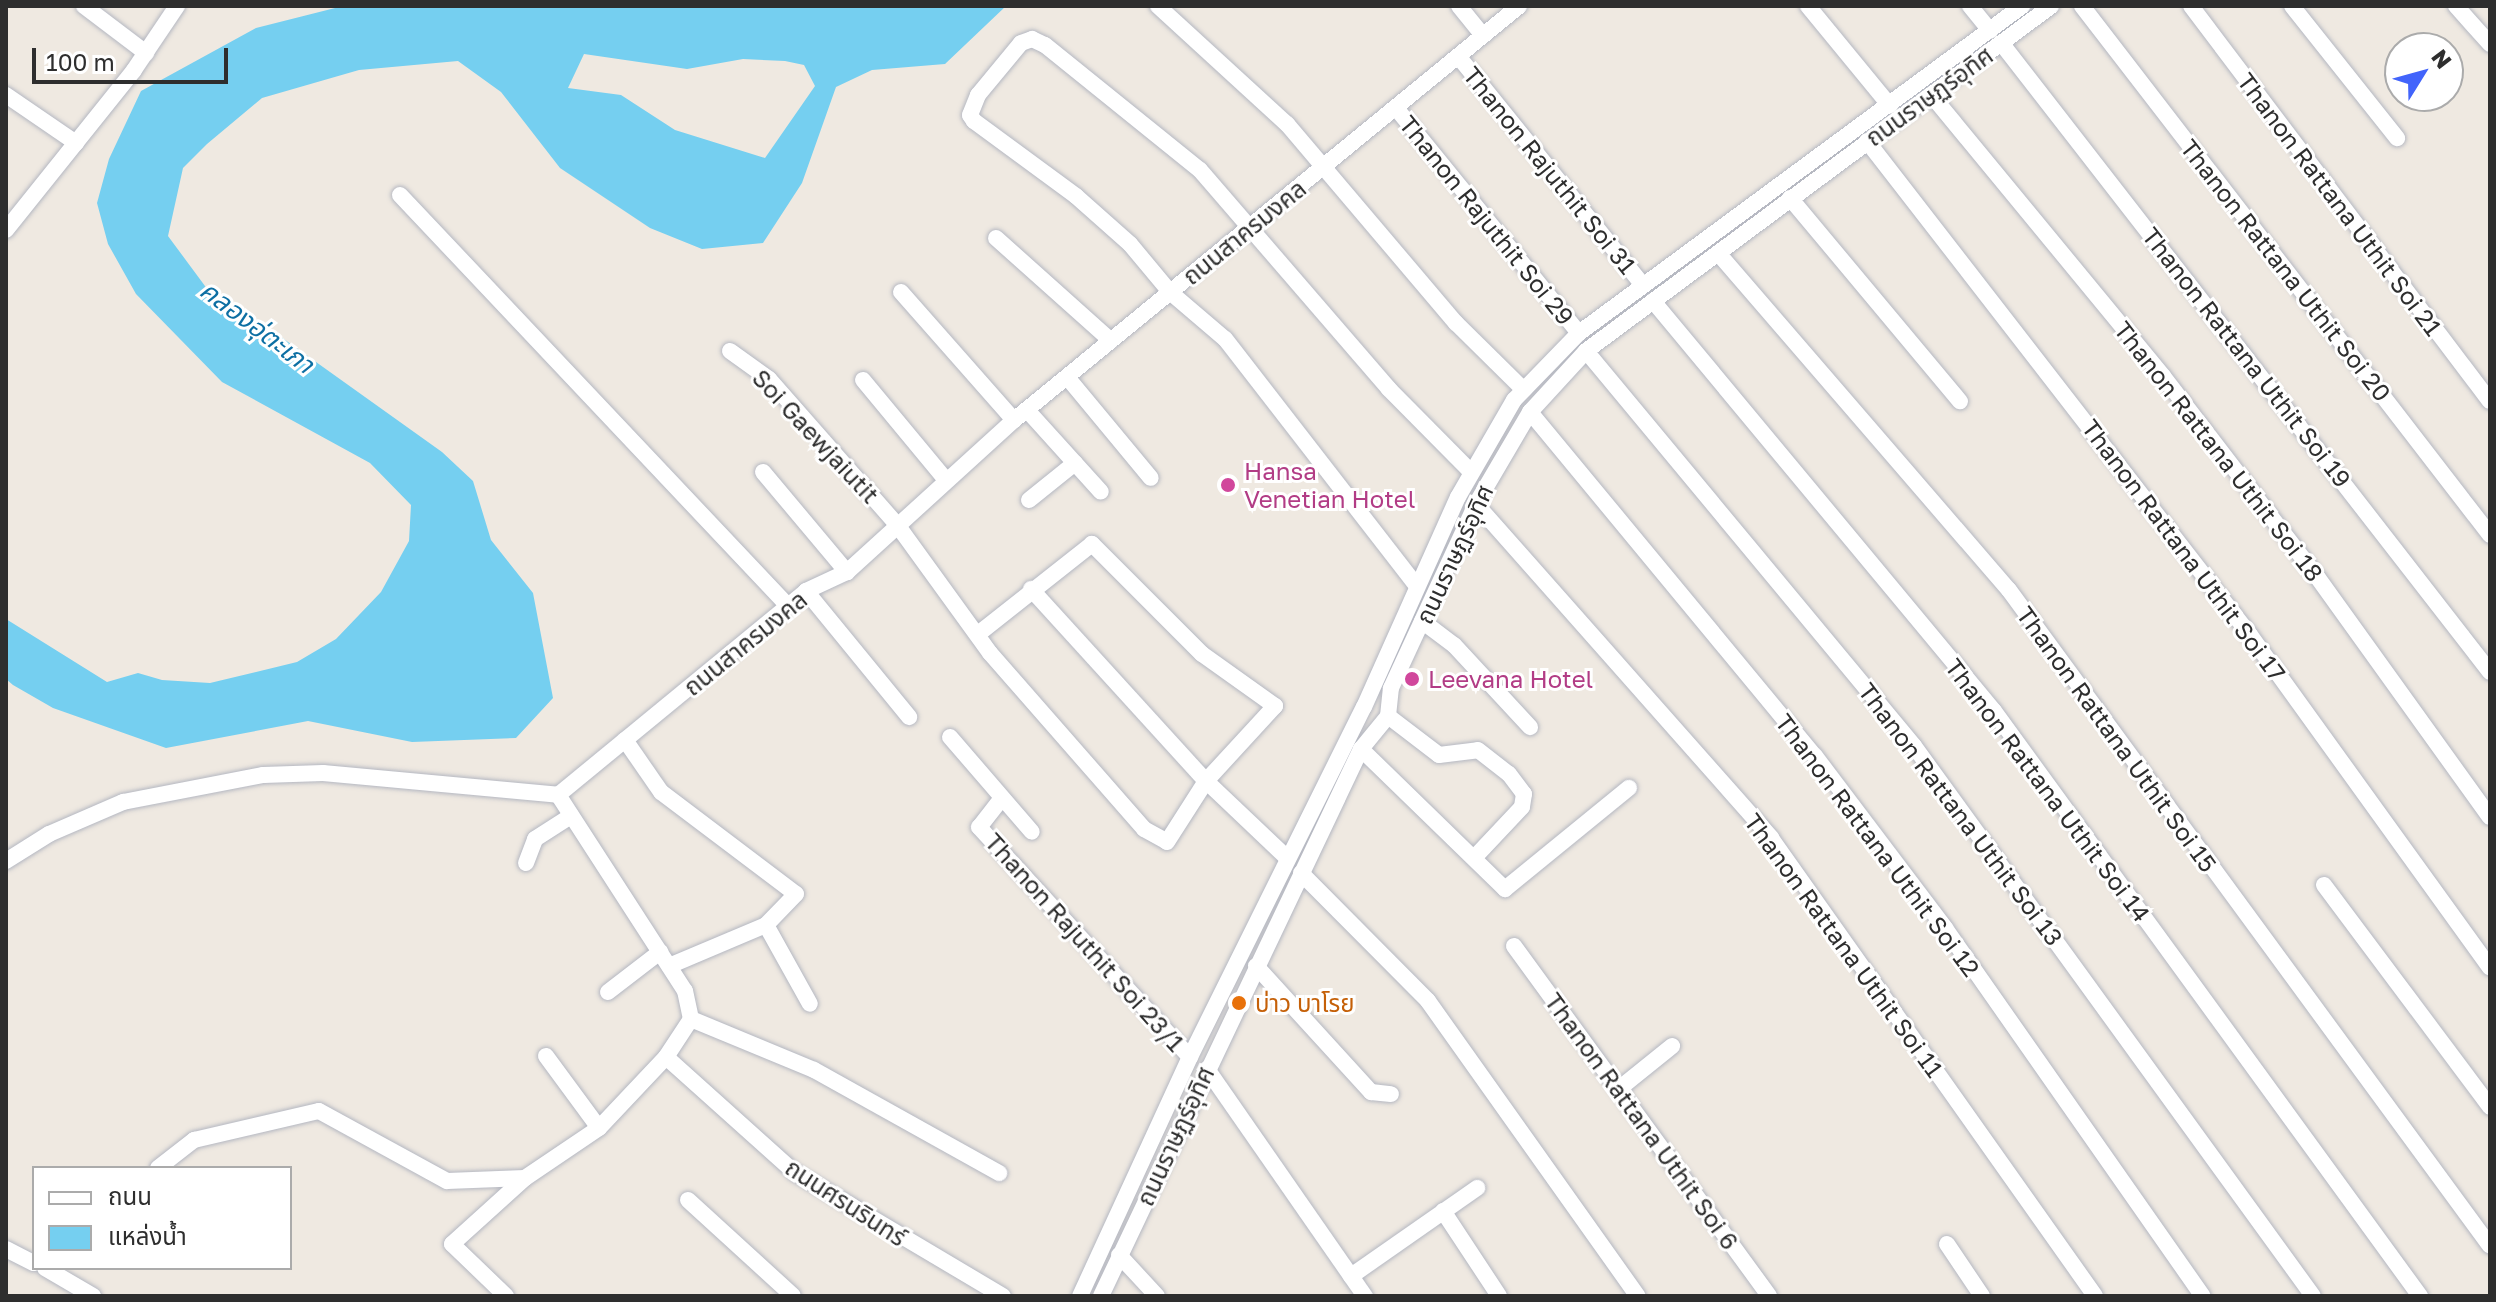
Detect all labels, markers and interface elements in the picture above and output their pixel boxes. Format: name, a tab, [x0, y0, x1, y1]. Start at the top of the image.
scale bar	[36, 32, 232, 82]
north arrow	[2384, 32, 2464, 112]
street label: ถนนราษฏร์อุทิศ	[1860, 40, 1998, 152]
text: N	[2426, 44, 2458, 73]
text: 100 m	[46, 47, 115, 76]
street label: Thanon Rajuthit Soi 31	[1458, 61, 1642, 279]
street label: Thanon Rattana Uthit Soi 21	[2232, 67, 2448, 341]
street label: Thanon Rajuthit Soi 29	[1394, 110, 1580, 330]
street label: Thanon Rattana Uthit Soi 20	[2175, 133, 2397, 407]
street label: ถนนสาครมงคล	[1177, 174, 1311, 290]
street label: Thanon Rattana Uthit Soi 19	[2137, 221, 2357, 493]
water label: คลองอุ่ตะเภา	[194, 274, 320, 380]
street label: Thanon Rattana Uthit Soi 18	[2109, 315, 2329, 587]
street label: Soi Gaewjaiutit	[747, 363, 885, 509]
street label: Thanon Rattana Uthit Soi 17	[2076, 414, 2292, 686]
place label: Hansa Venetian Hotel	[1244, 457, 1415, 513]
marker: Hansa Venetian Hotel	[1219, 476, 1237, 494]
street label: ถนนราษฏร์อุทิศ	[1409, 480, 1499, 628]
street label: ถนนสาครมงคล	[678, 585, 812, 701]
street label: Thanon Rattana Uthit Soi 15	[2011, 601, 2223, 877]
street label: Thanon Rattana Uthit Soi 14	[1940, 653, 2156, 927]
place label: Leevana Hotel	[1428, 665, 1593, 693]
marker: Leevana Hotel	[1403, 670, 1421, 688]
street label: Thanon Rattana Uthit Soi 13	[1853, 677, 2069, 951]
street label: Thanon Rattana Uthit Soi 12	[1770, 708, 1986, 982]
street label: Thanon Rattana Uthit Soi 11	[1739, 808, 1949, 1082]
street label: Thanon Rajuthit Soi 23/1	[979, 827, 1191, 1057]
street label: Thanon Rattana Uthit Soi 6	[1539, 987, 1745, 1255]
place label: บ่าว บาโรย	[1255, 989, 1354, 1017]
marker: บ่าว บาโรย	[1230, 994, 1248, 1012]
street label: ถนนราษฏร์อุทิศ	[1130, 1062, 1220, 1210]
street label: ถนนศรนรินทร์	[780, 1152, 912, 1252]
legend	[32, 1166, 292, 1270]
text: ถนน	[108, 1181, 152, 1210]
text: แหล่งน้ำ	[108, 1221, 187, 1250]

